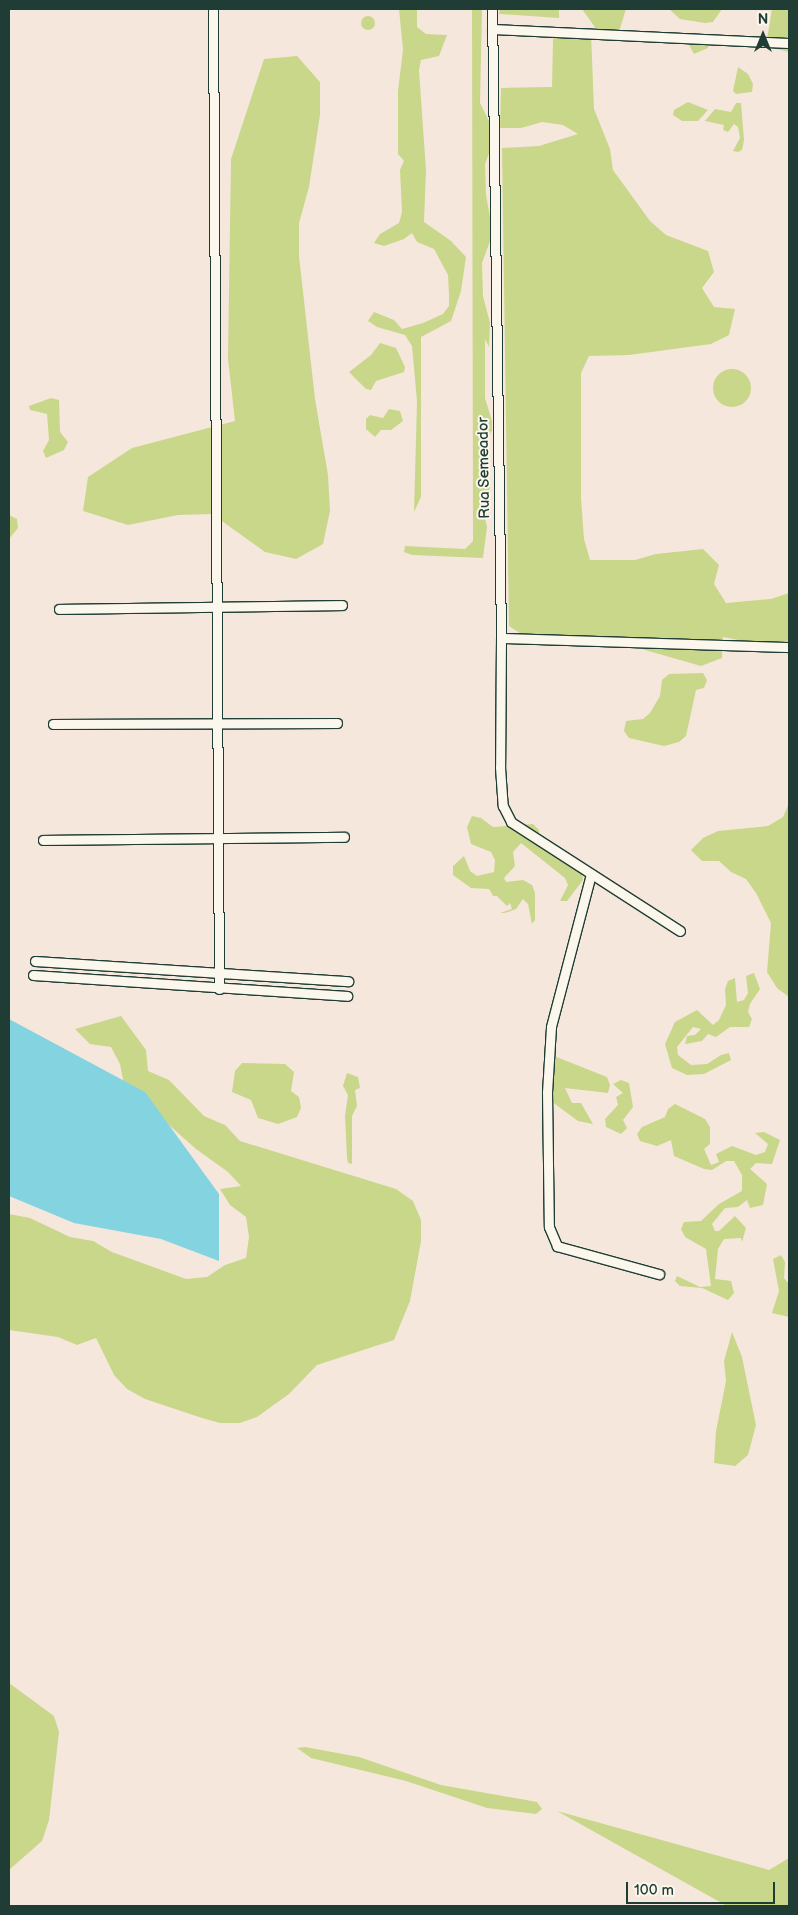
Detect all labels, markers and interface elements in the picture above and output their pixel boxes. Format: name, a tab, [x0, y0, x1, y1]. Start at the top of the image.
north arrow	[738, 10, 788, 60]
text: N	[758, 11, 768, 28]
street label: Rua Semeador	[474, 417, 494, 519]
scale bar	[628, 1872, 777, 1904]
text: 100 m	[634, 1881, 674, 1900]

